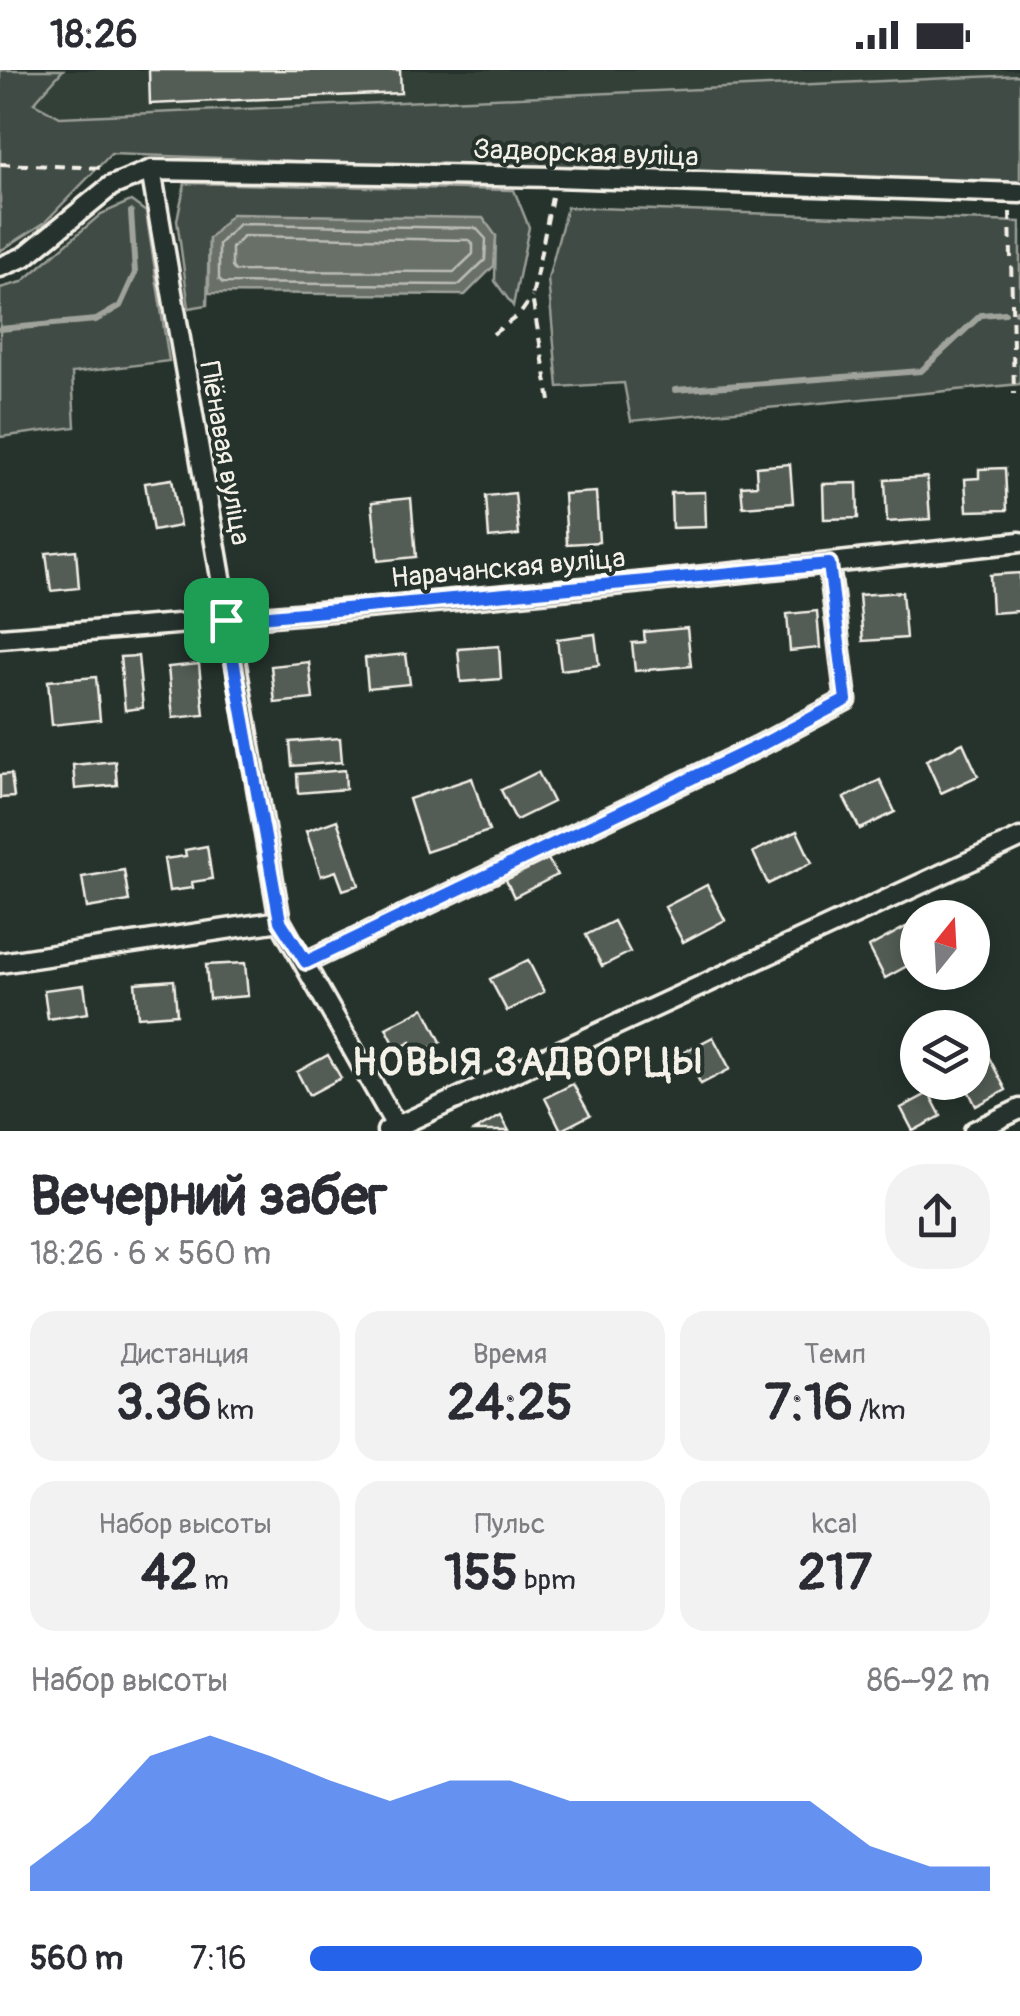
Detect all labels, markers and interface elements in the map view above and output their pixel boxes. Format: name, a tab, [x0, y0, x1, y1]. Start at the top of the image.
text: 18:26	[50, 11, 138, 59]
street label: Задворская вуліца	[473, 132, 699, 175]
street label: Піёнавая вуліца	[191, 359, 258, 548]
street label: Нарачанская вуліца	[390, 541, 627, 596]
pin	[184, 578, 269, 663]
icon: arrive	[199, 593, 254, 648]
north arrow	[900, 900, 990, 990]
map controls	[900, 900, 990, 1100]
button: layers	[900, 1010, 990, 1100]
district label: НОВЫЯ ЗАДВОРЦЫ	[352, 1039, 704, 1087]
text: Вечерний забег	[30, 1162, 387, 1231]
button: share	[885, 1164, 990, 1269]
text: 18:26 · 6 × 560 m	[30, 1234, 271, 1274]
text: Дистанция	[121, 1337, 249, 1372]
text: Время	[473, 1337, 547, 1372]
text: Темп	[804, 1337, 866, 1372]
text: 3.36	[116, 1372, 212, 1435]
text: 24:25	[447, 1372, 573, 1435]
text: 7:16	[764, 1372, 853, 1435]
text: km	[212, 1393, 254, 1428]
text: /km	[853, 1393, 906, 1428]
text: Набор высоты	[98, 1507, 272, 1542]
text: Пульс	[475, 1507, 545, 1542]
text: kcal	[812, 1507, 858, 1542]
text: 42	[141, 1542, 198, 1605]
text: 155	[444, 1542, 518, 1605]
text: 217	[798, 1542, 872, 1605]
text: m	[198, 1563, 229, 1598]
text: bpm	[518, 1563, 576, 1598]
text: Набор высоты	[30, 1661, 228, 1701]
text: 86–92 m	[867, 1661, 990, 1701]
text: 560 m	[30, 1939, 123, 1979]
text: 7:16	[190, 1939, 247, 1979]

